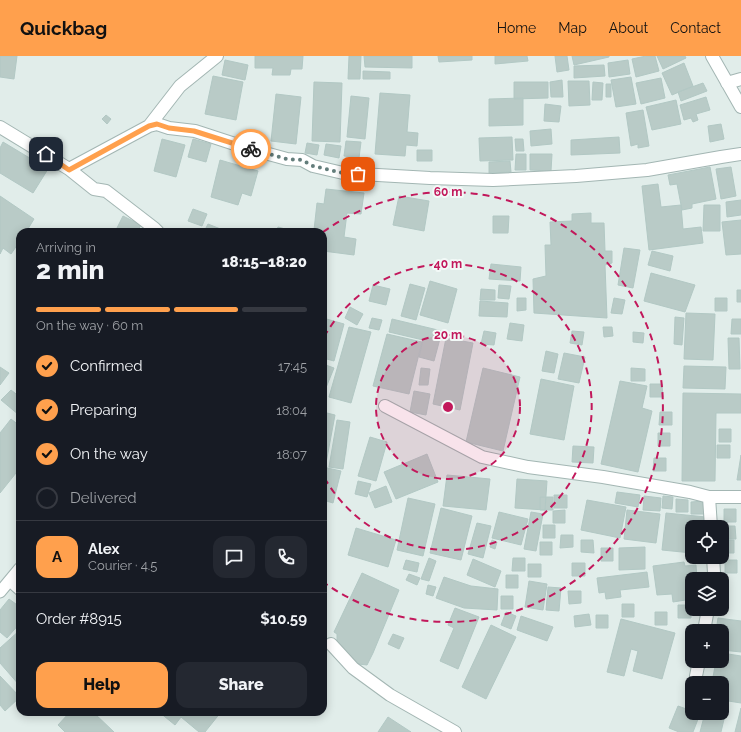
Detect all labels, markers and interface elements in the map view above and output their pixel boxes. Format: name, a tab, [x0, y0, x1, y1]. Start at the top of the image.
text: Quickbag	[20, 17, 107, 39]
text: Home	[497, 20, 536, 36]
text: Map	[558, 20, 587, 36]
text: About	[609, 20, 648, 36]
text: Contact	[670, 20, 721, 36]
courier	[231, 129, 271, 169]
pin	[29, 137, 63, 171]
icon: bike	[240, 138, 262, 160]
icon: home	[35, 143, 57, 165]
pin	[341, 157, 375, 191]
icon: bag	[347, 163, 369, 185]
text: 60 m	[434, 185, 462, 199]
text: Arriving in	[36, 240, 96, 255]
text: 18:15–18:20	[222, 253, 307, 271]
text: 2 min	[36, 255, 104, 285]
text: 40 m	[434, 257, 462, 271]
text: On the way · 60 m	[36, 318, 143, 333]
text: 20 m	[434, 328, 462, 342]
icon: check	[36, 355, 58, 377]
text: Confirmed	[70, 357, 143, 375]
text: 17:45	[278, 359, 307, 374]
icon: check	[36, 399, 58, 421]
centre of rings	[441, 400, 455, 414]
text: Preparing	[70, 401, 137, 419]
text: 18:04	[276, 403, 307, 418]
icon: check	[36, 443, 58, 465]
text: On the way	[70, 445, 148, 463]
text: 18:07	[276, 447, 307, 462]
text: Delivered	[70, 489, 137, 507]
map controls	[685, 520, 729, 720]
button: locate	[685, 520, 729, 564]
button: chat	[213, 536, 255, 578]
button: phone	[265, 536, 307, 578]
text: Alex	[88, 540, 119, 558]
text: A	[52, 548, 62, 566]
text: Courier · 4.5	[88, 558, 157, 573]
button: layers	[685, 572, 729, 616]
text: Order #8915	[36, 610, 122, 628]
text: $10.59	[260, 610, 307, 628]
button: +	[685, 624, 729, 668]
button: Help	[36, 662, 168, 708]
button: Share	[176, 662, 307, 708]
button: −	[685, 676, 729, 720]

